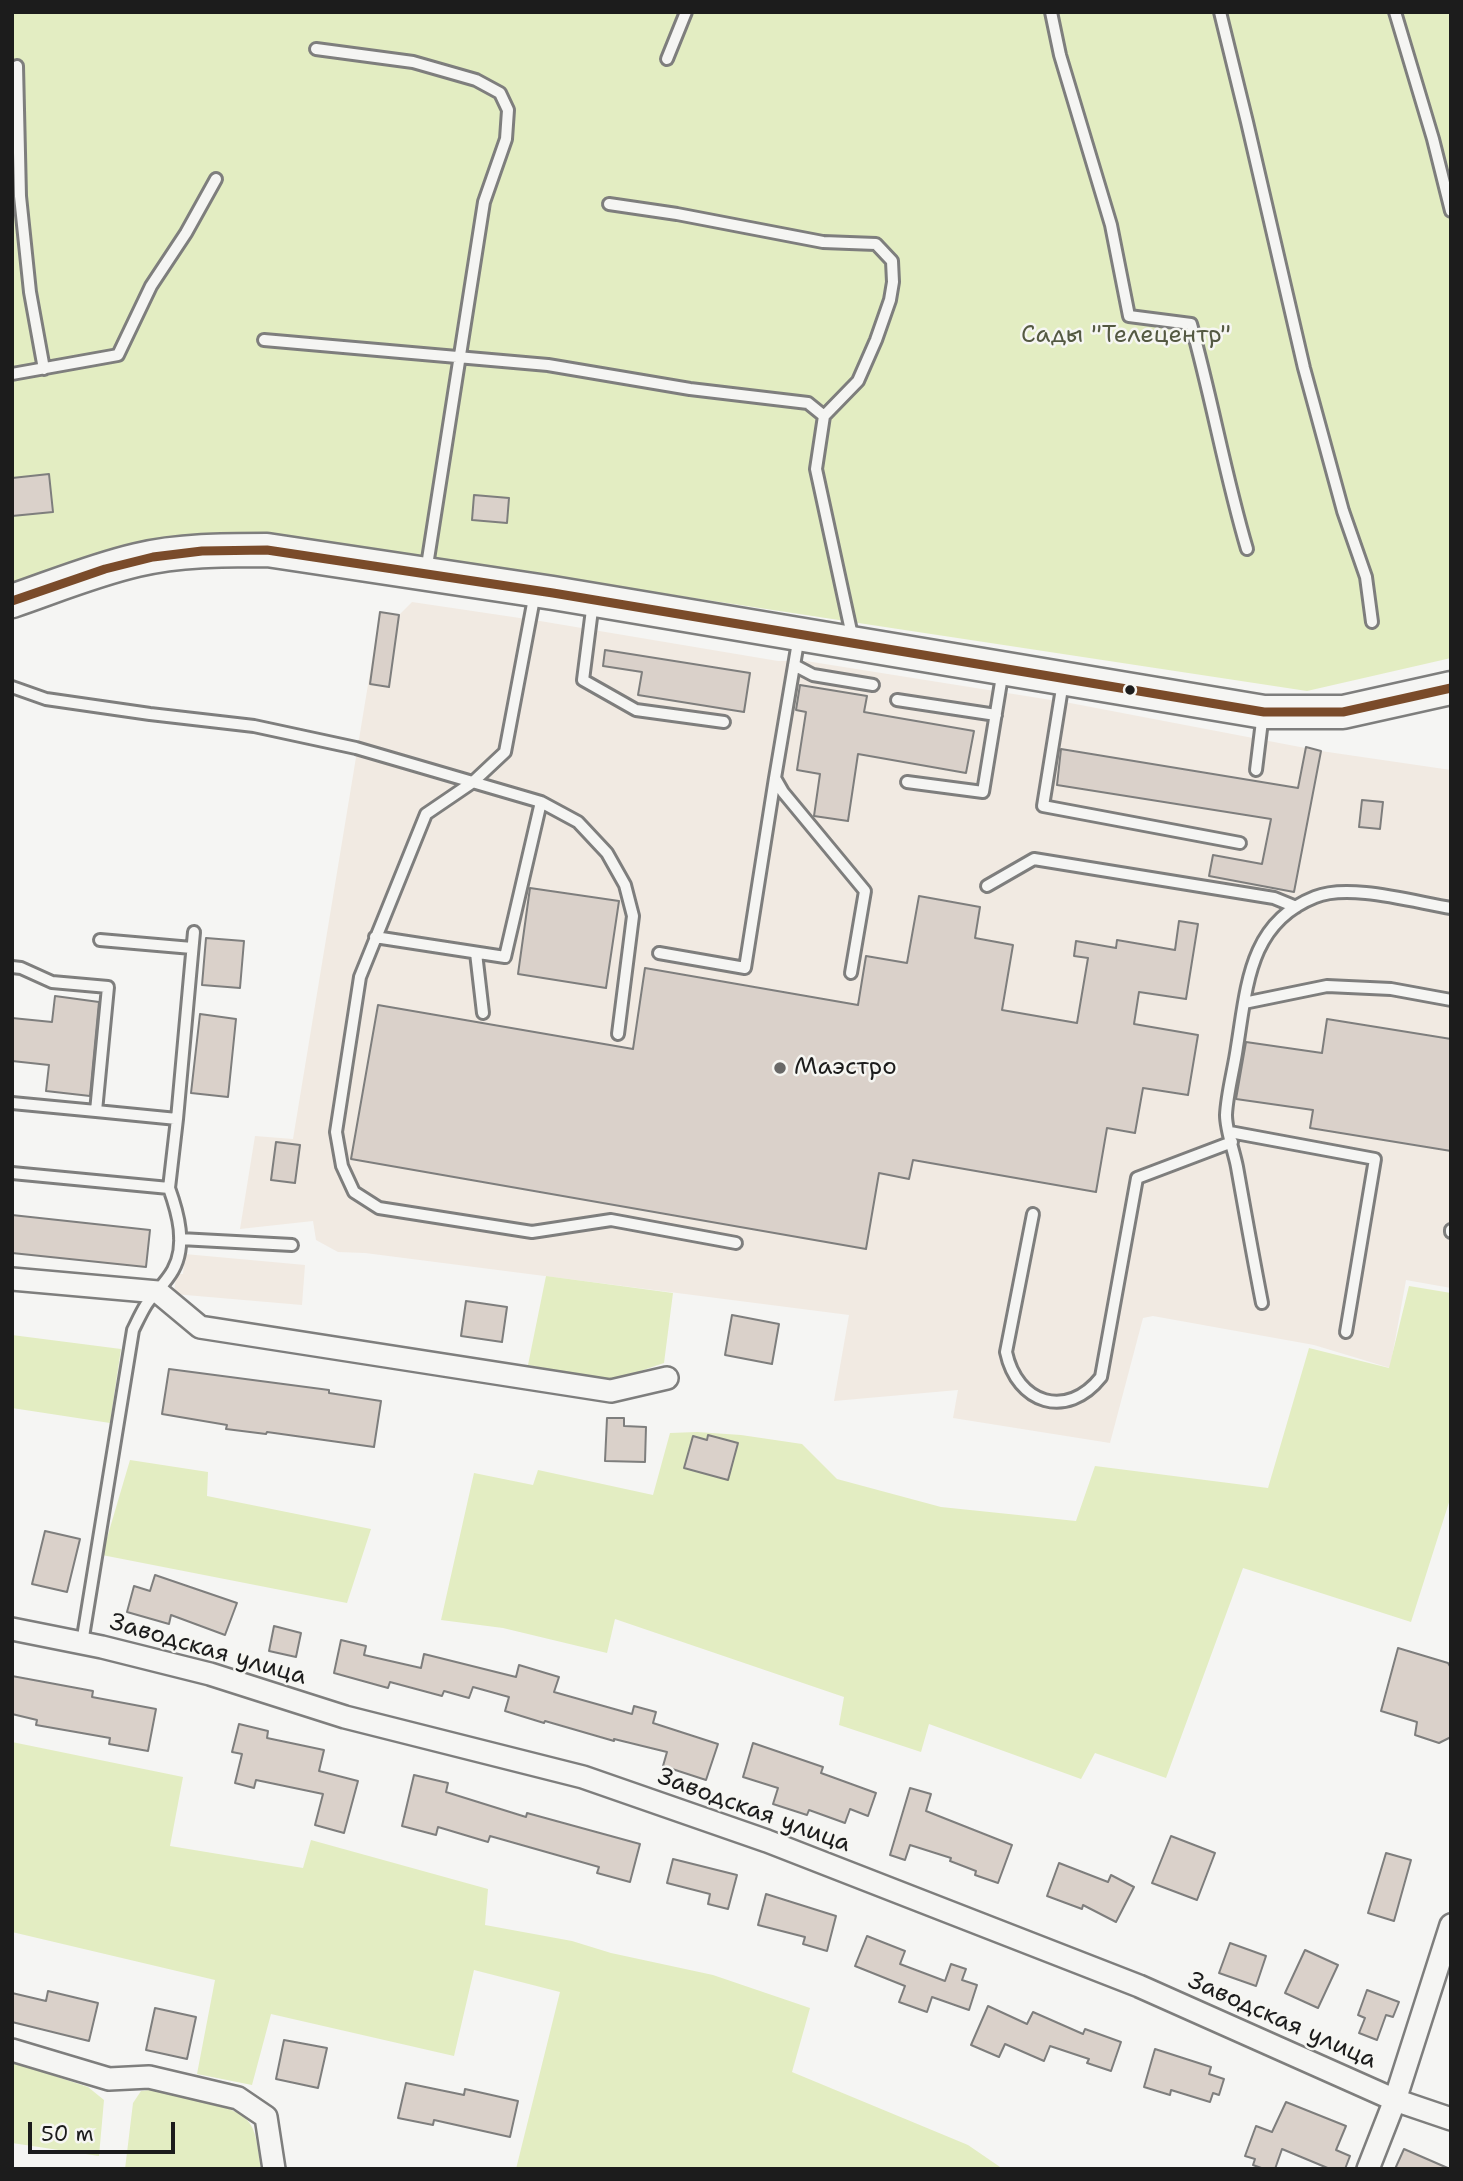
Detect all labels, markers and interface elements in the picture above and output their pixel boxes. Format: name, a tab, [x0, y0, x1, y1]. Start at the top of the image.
park label: Сады "Телецентр"	[1021, 322, 1231, 350]
unlabelled marker	[1123, 683, 1137, 697]
place label: Маэстро	[794, 1054, 897, 1082]
marker: Маэстро	[772, 1060, 788, 1076]
street label: Заводская улица	[106, 1608, 310, 1692]
street label: Заводская улица	[654, 1763, 854, 1859]
street label: Заводская улица	[1183, 1966, 1381, 2076]
scale bar	[32, 2108, 178, 2152]
text: 50 m	[41, 2120, 94, 2148]

